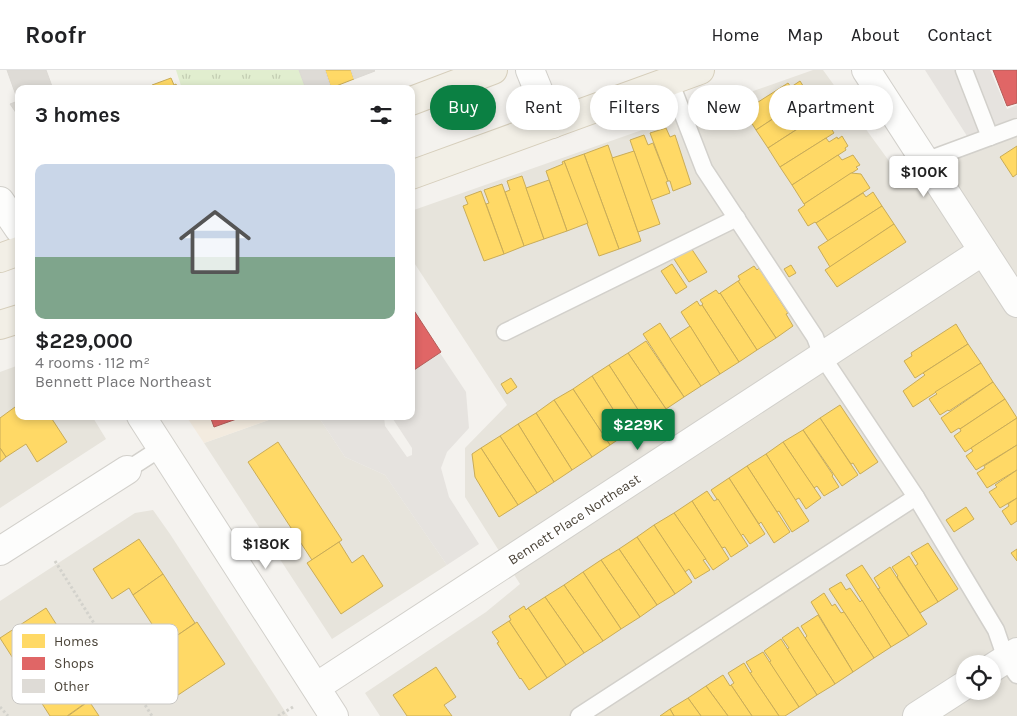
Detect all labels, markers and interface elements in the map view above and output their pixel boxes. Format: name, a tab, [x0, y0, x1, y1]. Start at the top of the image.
text: Roofr	[25, 21, 86, 49]
text: Home	[711, 24, 759, 46]
text: Map	[787, 24, 823, 46]
text: About	[851, 24, 900, 46]
text: Contact	[928, 24, 992, 46]
chip: Buy	[430, 85, 496, 130]
chip: Rent	[506, 85, 580, 130]
chip: Filters	[590, 85, 678, 130]
chip: New	[688, 85, 759, 130]
chip: Apartment	[769, 85, 893, 130]
icon: filters	[367, 101, 395, 129]
text: 3 homes	[35, 103, 120, 127]
pin: $100K	[889, 156, 959, 198]
text: $100K	[900, 162, 948, 181]
icon: home	[170, 197, 260, 287]
text: $229,000	[35, 329, 133, 353]
text: 4 rooms · 112 m²	[35, 353, 150, 372]
text: Bennett Place Northeast	[35, 372, 212, 391]
pin: $229K	[603, 408, 673, 451]
text: $229K	[613, 415, 663, 434]
street label: Bennett Place Northeast	[505, 470, 644, 569]
pin: $180K	[231, 528, 301, 570]
text: $180K	[242, 534, 290, 553]
legend	[12, 624, 178, 704]
text: Homes	[54, 633, 99, 650]
text: Shops	[54, 655, 94, 672]
map controls	[956, 655, 1001, 700]
button: locate	[956, 655, 1001, 700]
text: Other	[54, 678, 90, 695]

